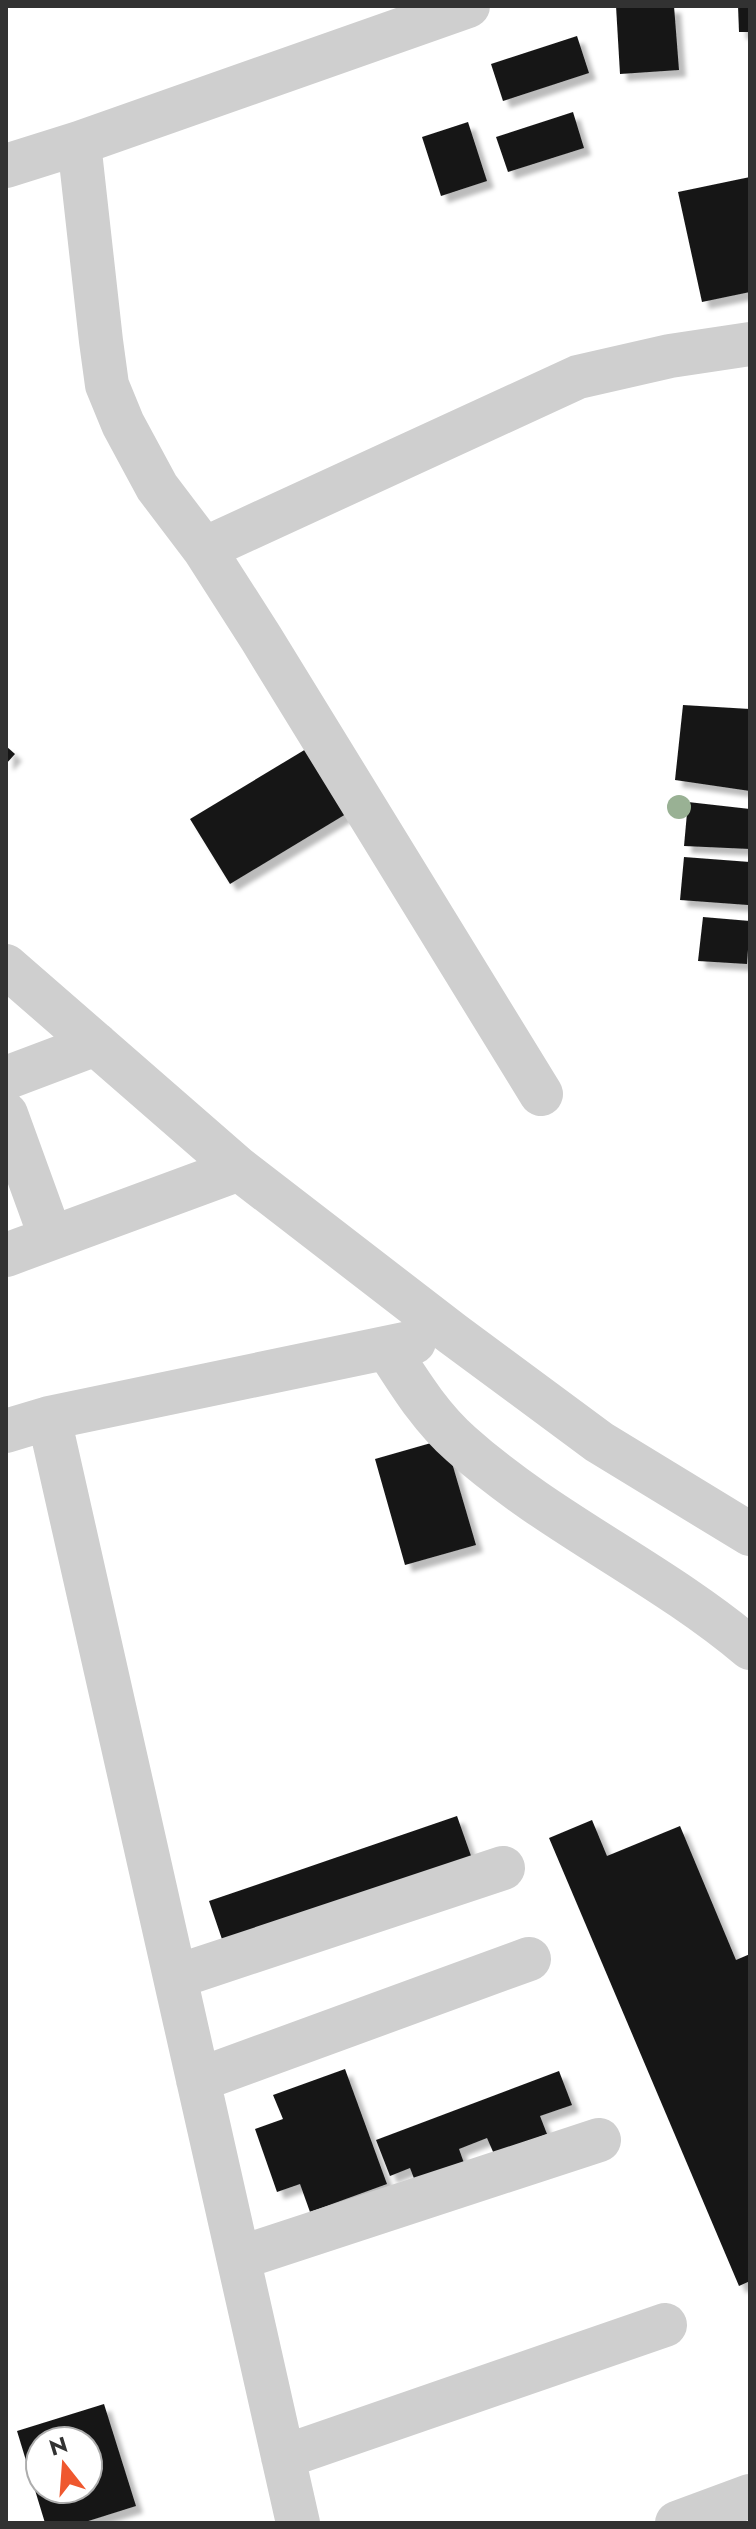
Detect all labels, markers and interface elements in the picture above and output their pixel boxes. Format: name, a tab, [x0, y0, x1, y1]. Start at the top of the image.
north arrow	[24, 2425, 104, 2505]
text: N	[45, 2428, 71, 2464]

